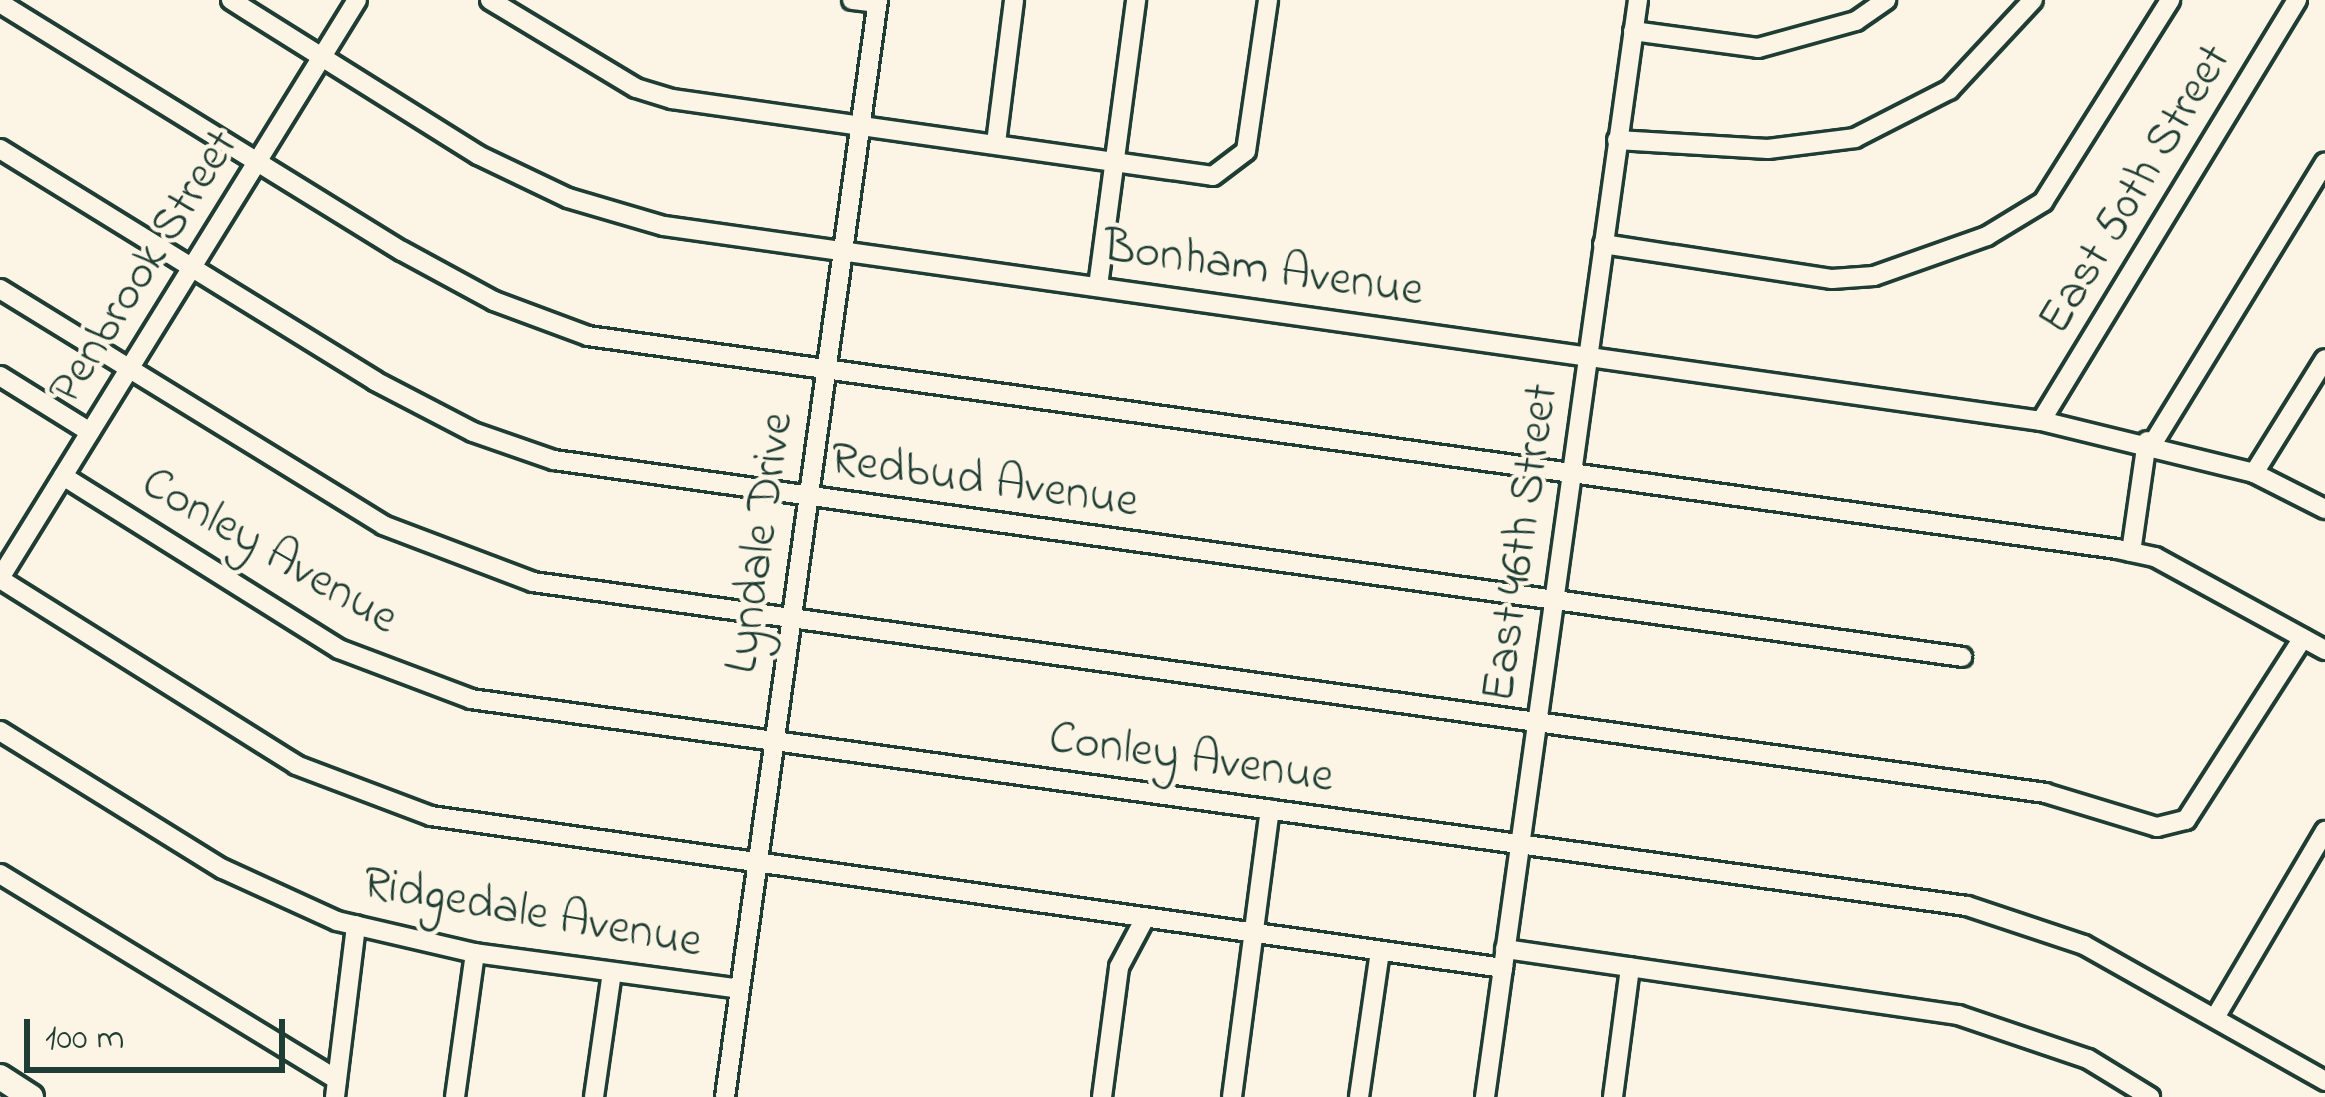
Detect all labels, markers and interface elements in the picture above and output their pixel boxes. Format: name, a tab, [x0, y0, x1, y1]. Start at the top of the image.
street label: East 50th Street	[2027, 35, 2245, 345]
street label: Penbrook Street	[38, 120, 252, 416]
street label: Bonham Avenue	[1099, 219, 1427, 321]
street label: East 46th Street	[1471, 380, 1573, 706]
street label: Lyndale Drive	[714, 409, 808, 677]
street label: Redbud Avenue	[826, 432, 1142, 532]
street label: Conley Avenue	[130, 455, 408, 649]
street label: Conley Avenue	[1045, 711, 1337, 807]
street label: Ridgedale Avenue	[358, 856, 706, 972]
scale bar	[30, 995, 291, 1069]
text: 100 m	[45, 1013, 125, 1066]

